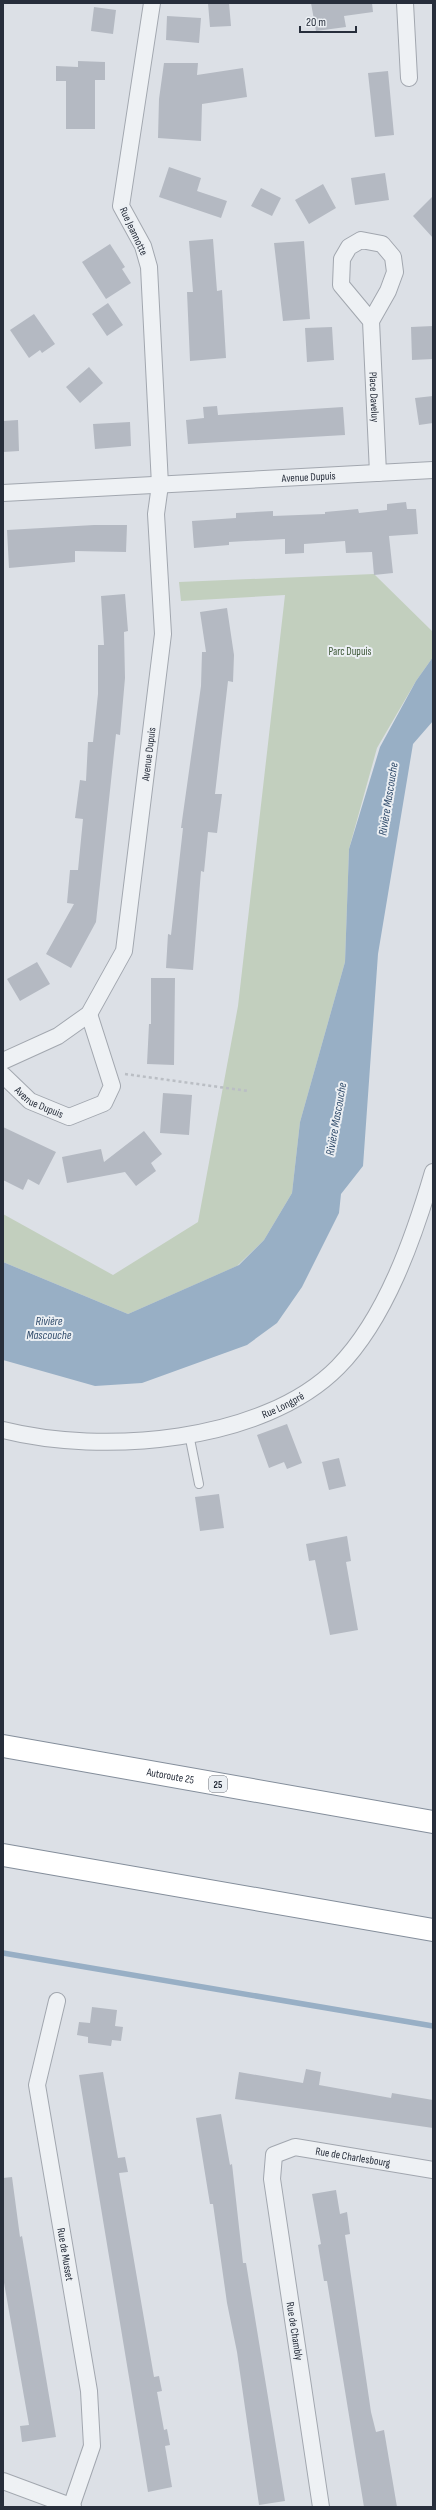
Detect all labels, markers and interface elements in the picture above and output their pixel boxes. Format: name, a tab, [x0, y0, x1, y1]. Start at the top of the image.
scale bar	[300, 8, 356, 34]
text: 20 m	[306, 15, 326, 30]
street label: Rue Jeannotte	[117, 205, 150, 257]
street label: Place Daveluy	[366, 371, 382, 423]
street label: Avenue Dupuis	[280, 469, 336, 485]
park label: Parc Dupuis	[328, 645, 372, 658]
street label: Avenue Dupuis	[139, 726, 158, 783]
water label: Rivière Mascouche	[375, 761, 402, 837]
water label: Rivière Mascouche	[323, 1081, 350, 1157]
street label: Avenue Dupuis	[11, 1083, 65, 1121]
water label: Rivière Mascouche	[27, 1314, 72, 1343]
street label: Rue Longpré	[260, 1389, 307, 1421]
street label: Autoroute 25	[145, 1765, 195, 1787]
road number: 25	[209, 1776, 227, 1792]
street label: Rue de Charlesbourg	[315, 2145, 392, 2170]
street label: Rue de Musset	[54, 2227, 76, 2282]
street label: Rue de Chambly	[283, 2301, 306, 2362]

